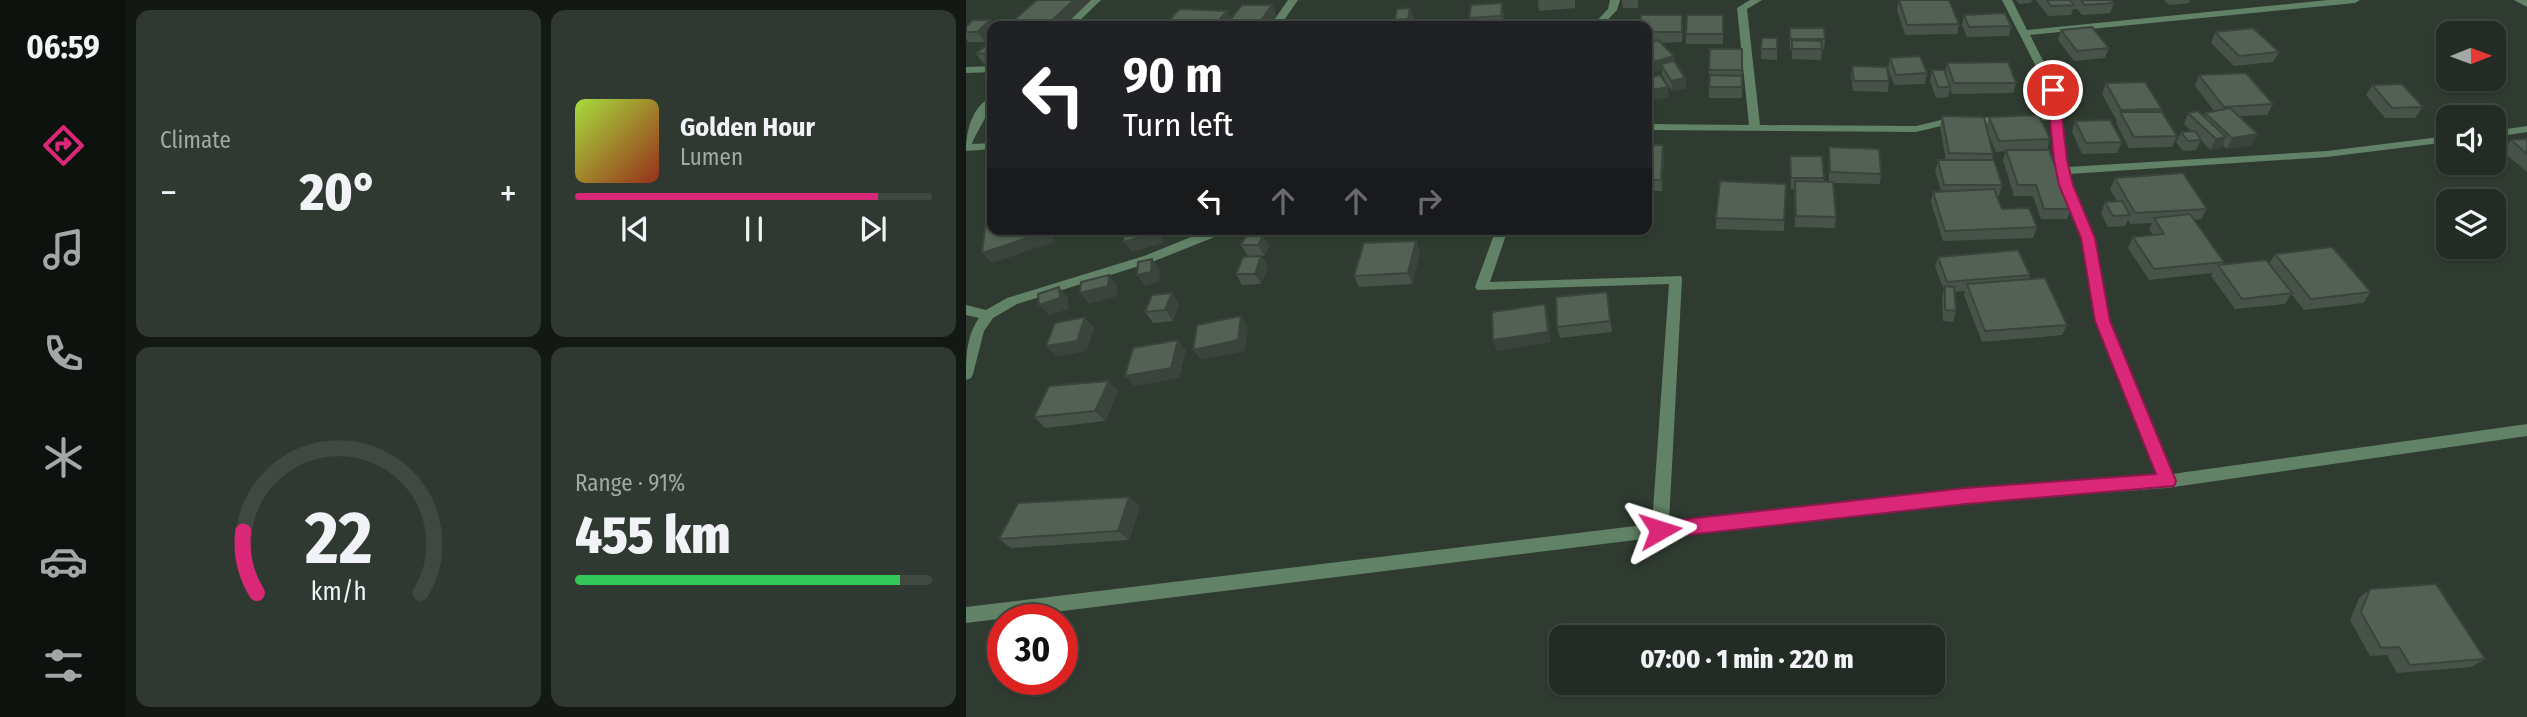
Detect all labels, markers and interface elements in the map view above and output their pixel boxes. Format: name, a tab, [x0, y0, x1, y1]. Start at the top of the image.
north arrow	[2436, 21, 2506, 91]
map controls	[2436, 21, 2506, 259]
text: 06:59	[26, 28, 100, 66]
text: 90 m	[1123, 46, 1223, 105]
icon: left	[1008, 49, 1099, 140]
pin	[2023, 60, 2083, 120]
icon: arrive	[2034, 71, 2072, 109]
button: sound	[2436, 105, 2506, 175]
text: Turn left	[1123, 106, 1233, 144]
text: Golden Hour	[680, 112, 815, 143]
icon: directions	[39, 121, 88, 170]
text: Climate	[160, 126, 231, 154]
text: Lumen	[680, 143, 743, 171]
text: 20°	[300, 161, 377, 224]
text: −	[160, 170, 177, 216]
text: +	[500, 170, 517, 216]
icon: left	[1191, 182, 1229, 220]
icon: ahead	[1264, 182, 1302, 220]
icon: ahead	[1337, 182, 1375, 220]
icon: right	[1410, 182, 1448, 220]
button: layers	[2436, 189, 2506, 259]
icon: previous	[616, 210, 654, 248]
icon: pause	[735, 210, 773, 248]
icon: next	[854, 210, 892, 248]
icon: music	[39, 225, 88, 274]
icon: phone	[39, 329, 88, 378]
icon: climate	[39, 433, 88, 482]
text: Range · 91%	[575, 469, 685, 497]
position arrow	[1623, 493, 1697, 567]
text: 22	[304, 495, 372, 582]
text: 455 km	[575, 504, 731, 567]
icon: car	[39, 537, 88, 586]
text: km/h	[311, 577, 366, 607]
speed limit sign: 30	[987, 604, 1078, 695]
icon: filters	[39, 641, 88, 690]
text: 07:00 · 1 min · 220 m	[1640, 644, 1854, 675]

